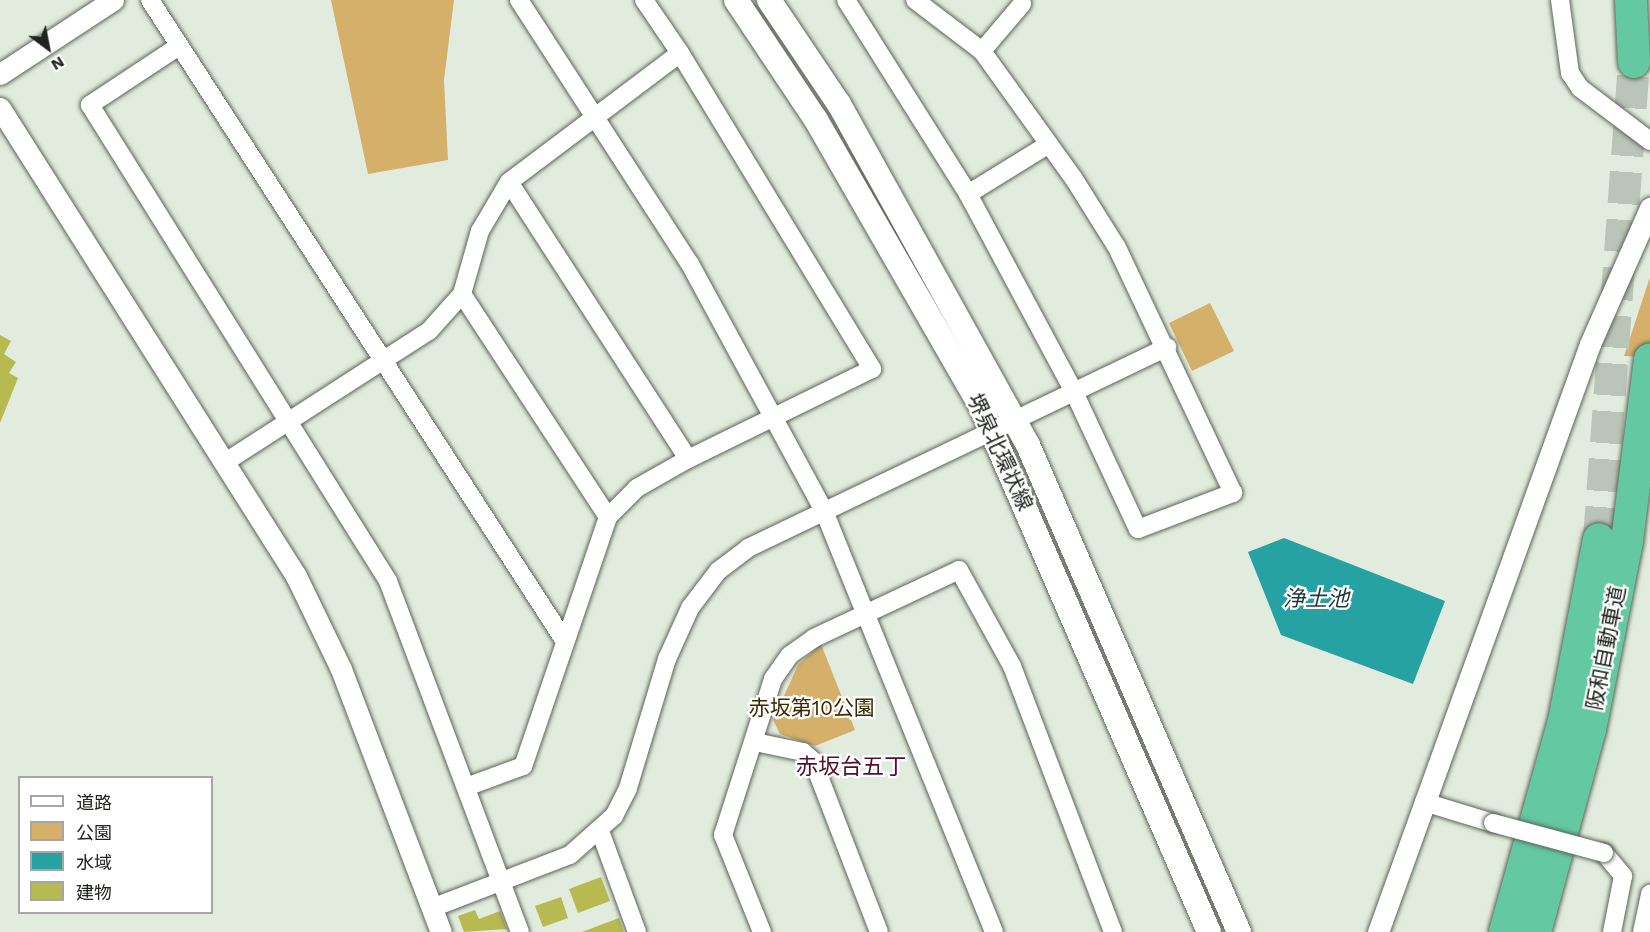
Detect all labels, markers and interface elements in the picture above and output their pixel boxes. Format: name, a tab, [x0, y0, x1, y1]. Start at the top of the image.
north arrow	[18, 18, 78, 78]
text: N	[48, 52, 68, 75]
street label: 堺泉北環状線	[962, 390, 1038, 514]
street label: 阪和自動車道	[1582, 584, 1630, 712]
water label: 浄土池	[1283, 586, 1349, 612]
park label: 赤坂第10公園	[749, 695, 875, 721]
district label: 赤坂台五丁	[796, 754, 906, 780]
legend	[18, 776, 213, 914]
text: 道路	[76, 792, 112, 813]
text: 公園	[76, 822, 112, 843]
text: 水域	[76, 852, 112, 873]
text: 建物	[76, 882, 112, 903]

